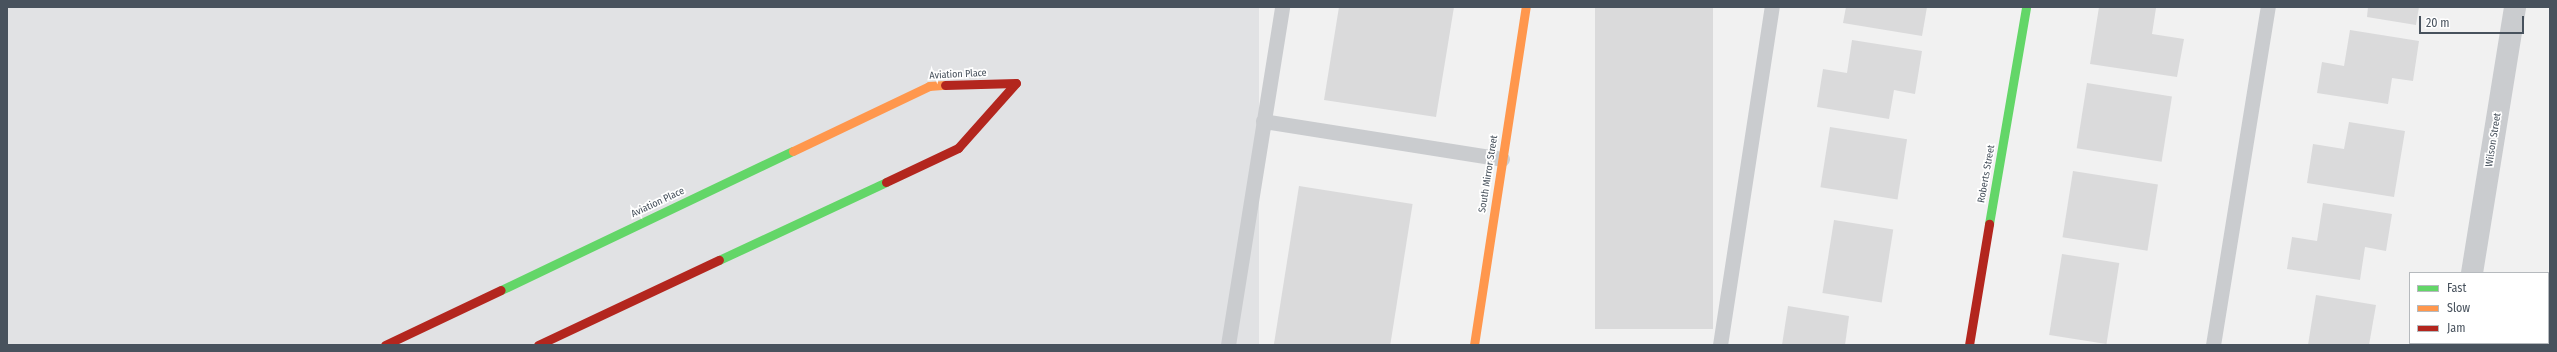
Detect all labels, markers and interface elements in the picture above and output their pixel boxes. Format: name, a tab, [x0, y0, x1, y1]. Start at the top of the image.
scale bar	[2421, 8, 2526, 34]
text: 20 m	[2426, 16, 2450, 30]
street label: Aviation Place	[929, 68, 987, 82]
street label: Wilson Street	[2484, 112, 2504, 168]
street label: South Mirror Street	[1477, 134, 1501, 214]
street label: Roberts Street	[1976, 144, 1998, 204]
street label: Aviation Place	[629, 185, 687, 221]
legend	[2409, 272, 2549, 344]
text: Fast	[2447, 281, 2466, 295]
text: Slow	[2447, 301, 2470, 315]
text: Jam	[2447, 321, 2465, 335]

